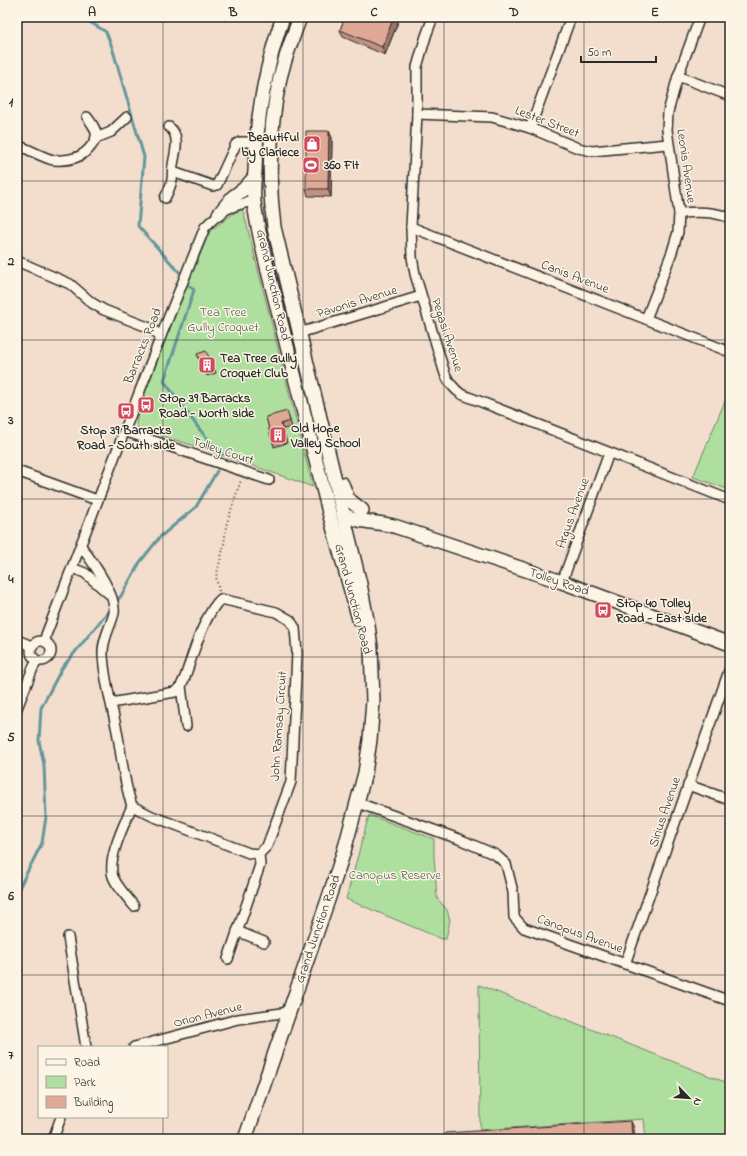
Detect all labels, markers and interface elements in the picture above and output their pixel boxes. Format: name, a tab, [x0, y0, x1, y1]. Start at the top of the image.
text: A	[88, 3, 96, 22]
text: B	[228, 3, 238, 22]
text: C	[370, 3, 378, 22]
text: D	[508, 3, 519, 22]
text: E	[651, 3, 659, 22]
scale bar	[581, 38, 656, 64]
text: 50 m	[587, 44, 611, 62]
text: 1	[9, 93, 14, 112]
street label: Lester Street	[512, 101, 582, 143]
place label: Beautiful by Clariece	[242, 128, 300, 164]
street label: Leonis Avenue	[671, 128, 701, 205]
shop icon: Beautiful by Clariece	[302, 134, 322, 154]
sports icon: 360 Fit	[301, 155, 321, 175]
place label: 360 Fit	[323, 156, 360, 175]
street label: Grand Junction Road	[251, 228, 295, 343]
text: 2	[7, 252, 15, 271]
street label: Canis Avenue	[538, 255, 612, 299]
street label: Pavonis Avenue	[315, 281, 400, 323]
street label: Pegasi Avenue	[425, 296, 468, 375]
park label: Tea Tree Gully Croquet	[187, 303, 259, 338]
street label: Barracks Road	[119, 305, 167, 388]
place label: Tea Tree Gully Croquet Club	[220, 349, 297, 383]
building icon: Tea Tree Gully Croquet Club	[197, 355, 217, 375]
place label: Stop 39 Barracks Road - North side	[158, 389, 255, 423]
bus stop icon: Stop 39 Barracks Road - North side	[136, 395, 156, 415]
bus stop icon: Stop 39 Barracks Road - South side	[116, 401, 136, 421]
text: 3	[7, 411, 14, 430]
place label: Old Hope Valley School	[290, 419, 360, 455]
place label: Stop 39 Barracks Road - South side	[76, 421, 176, 455]
building icon: Old Hope Valley School	[268, 425, 288, 445]
street label: Tolley Court	[189, 432, 257, 471]
street label: Argus Avenue	[551, 475, 596, 551]
street label: Grand Junction Road	[329, 542, 377, 657]
street label: Tolley Road	[526, 563, 592, 602]
text: 4	[7, 570, 14, 589]
place label: Stop 40 Tolley Road - East side	[615, 594, 708, 628]
bus stop icon: Stop 40 Tolley Road - East side	[593, 600, 613, 620]
street label: John Ramsay Circuit	[266, 670, 293, 782]
text: 5	[7, 728, 15, 747]
street label: Sirius Avenue	[644, 774, 686, 850]
park label: Canopus Reserve	[349, 866, 441, 885]
street label: Grand Junction Road	[291, 872, 346, 986]
text: 6	[7, 887, 14, 906]
street label: Canopus Avenue	[534, 910, 626, 958]
street label: Orion Avenue	[172, 997, 245, 1033]
text: 7	[8, 1046, 14, 1065]
legend	[38, 1046, 168, 1118]
text: Road	[74, 1054, 100, 1072]
text: Park	[74, 1074, 96, 1092]
north arrow	[669, 1078, 709, 1118]
text: Building	[73, 1094, 113, 1113]
text: N	[688, 1095, 706, 1109]

